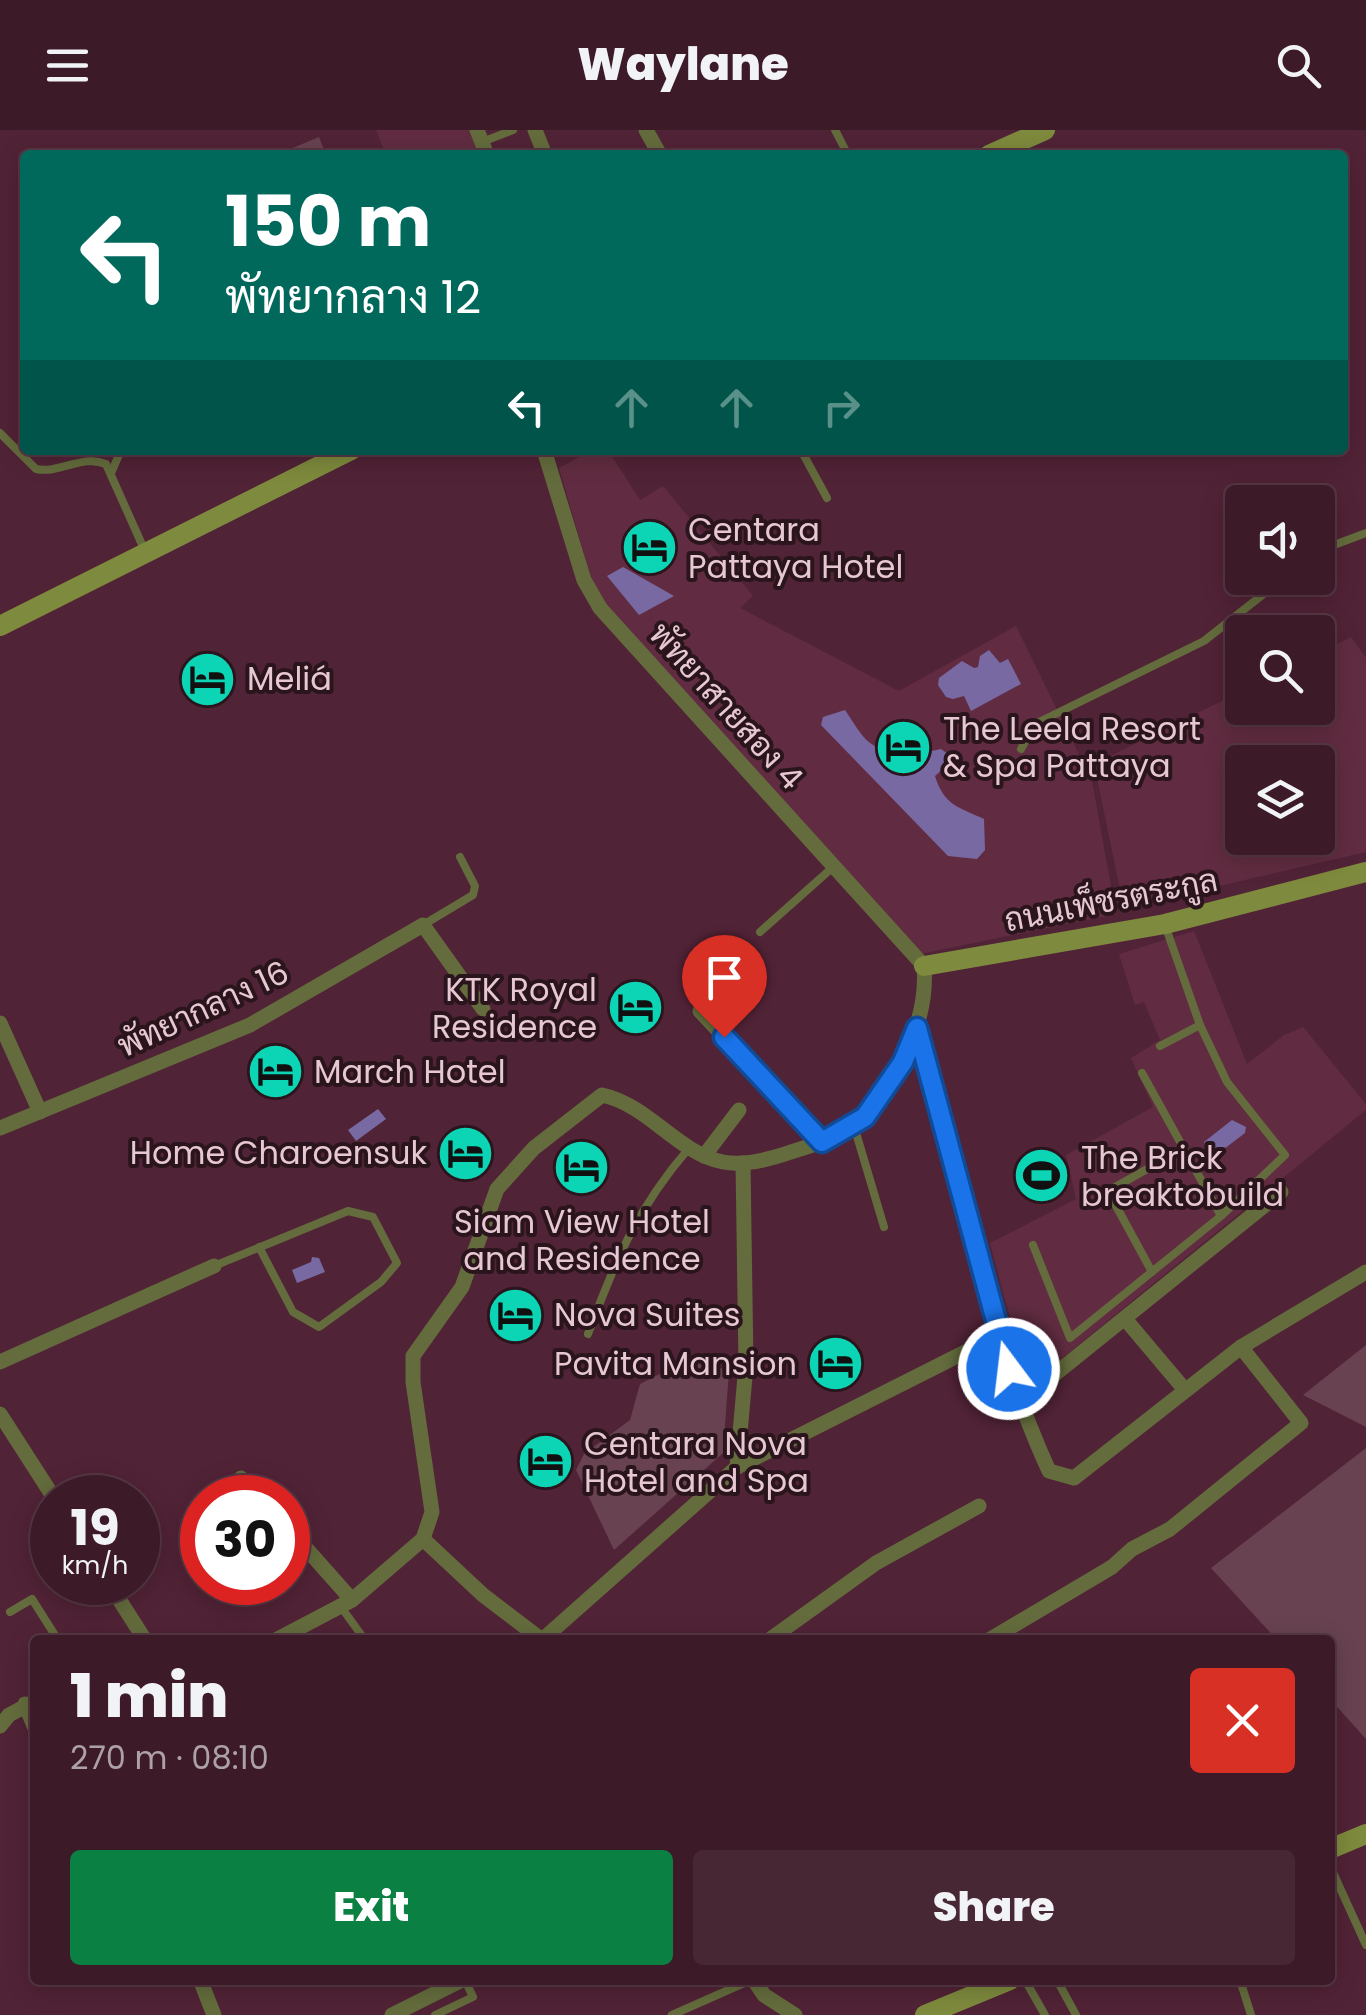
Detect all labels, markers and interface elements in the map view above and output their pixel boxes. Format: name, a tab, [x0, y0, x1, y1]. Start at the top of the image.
text: Waylane	[577, 33, 789, 96]
icon: menu	[40, 38, 95, 93]
icon: search	[1271, 38, 1326, 93]
text: 150 m	[225, 172, 431, 271]
icon: left	[60, 190, 190, 320]
text: พัทยากลาง 12	[225, 266, 481, 329]
icon: left	[499, 380, 554, 435]
icon: ahead	[604, 380, 659, 435]
icon: ahead	[709, 380, 764, 435]
icon: right	[814, 380, 869, 435]
map controls	[1225, 485, 1335, 855]
button: sound	[1225, 485, 1335, 595]
place label: Centara Pattaya Hotel	[688, 507, 903, 589]
hotel icon: Centara Pattaya Hotel	[619, 518, 679, 578]
street label: พัทยาสายสอง 4	[639, 612, 814, 799]
button: search	[1225, 615, 1335, 725]
hotel icon: Meliá	[178, 649, 238, 709]
place label: Meliá	[247, 656, 332, 701]
place label: The Leela Resort & Spa Pattaya	[943, 706, 1201, 788]
hotel icon: The Leela Resort & Spa Pattaya	[874, 717, 934, 777]
button: layers	[1225, 745, 1335, 855]
street label: ถนนเพ็ชรตระกูล	[1000, 857, 1221, 942]
pin	[682, 935, 767, 1038]
street label: พัทยากลาง 16	[110, 949, 296, 1068]
icon: arrive	[697, 950, 752, 1005]
place label: KTK Royal Residence	[432, 967, 597, 1049]
hotel icon: KTK Royal Residence	[606, 978, 666, 1038]
hotel icon: March Hotel	[245, 1042, 305, 1102]
place label: March Hotel	[314, 1049, 506, 1094]
hotel icon: Home Charoensuk	[436, 1123, 496, 1183]
place label: Home Charoensuk	[130, 1130, 428, 1175]
place label: The Brick breaktobuild	[1081, 1135, 1284, 1217]
hotel icon: Siam View Hotel and Residence	[552, 1138, 612, 1198]
sports icon: The Brick breaktobuild	[1012, 1146, 1072, 1206]
place label: Siam View Hotel and Residence	[454, 1199, 710, 1281]
hotel icon: Nova Suites	[485, 1285, 545, 1345]
place label: Nova Suites	[554, 1292, 740, 1337]
position arrow	[957, 1317, 1061, 1421]
hotel icon: Pavita Mansion	[806, 1334, 866, 1394]
place label: Pavita Mansion	[554, 1341, 797, 1386]
place label: Centara Nova Hotel and Spa	[584, 1421, 809, 1503]
hotel icon: Centara Nova Hotel and Spa	[515, 1432, 575, 1492]
speed limit sign: 30	[180, 1475, 310, 1605]
text: 19	[70, 1492, 120, 1563]
text: km/h	[62, 1548, 128, 1583]
text: 1 min	[70, 1654, 228, 1738]
button: close	[1190, 1668, 1295, 1773]
text: 270 m · 08:10	[70, 1735, 269, 1780]
button: Exit	[70, 1850, 673, 1965]
button: Share	[693, 1850, 1295, 1965]

